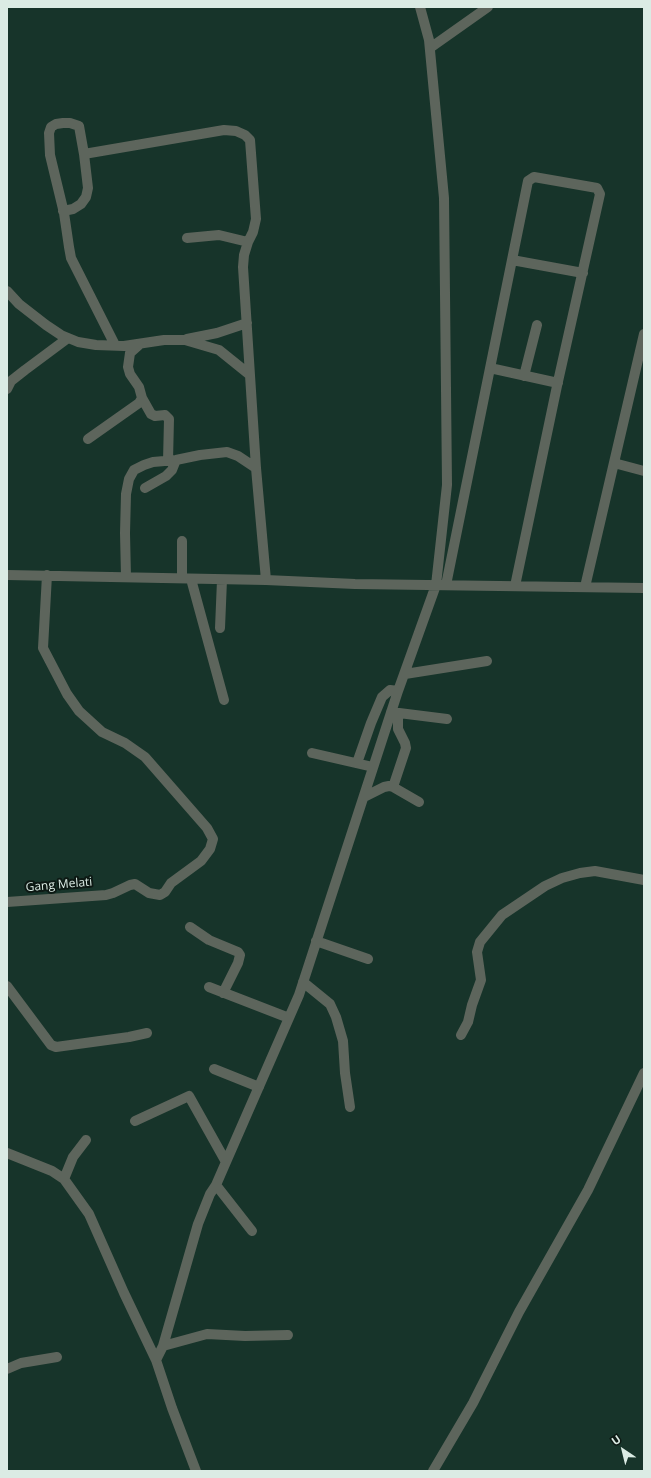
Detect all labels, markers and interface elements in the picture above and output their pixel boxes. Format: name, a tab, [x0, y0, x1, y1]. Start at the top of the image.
street label: Gang Melati	[25, 875, 93, 895]
north arrow	[603, 1430, 643, 1470]
text: U	[608, 1431, 624, 1448]

